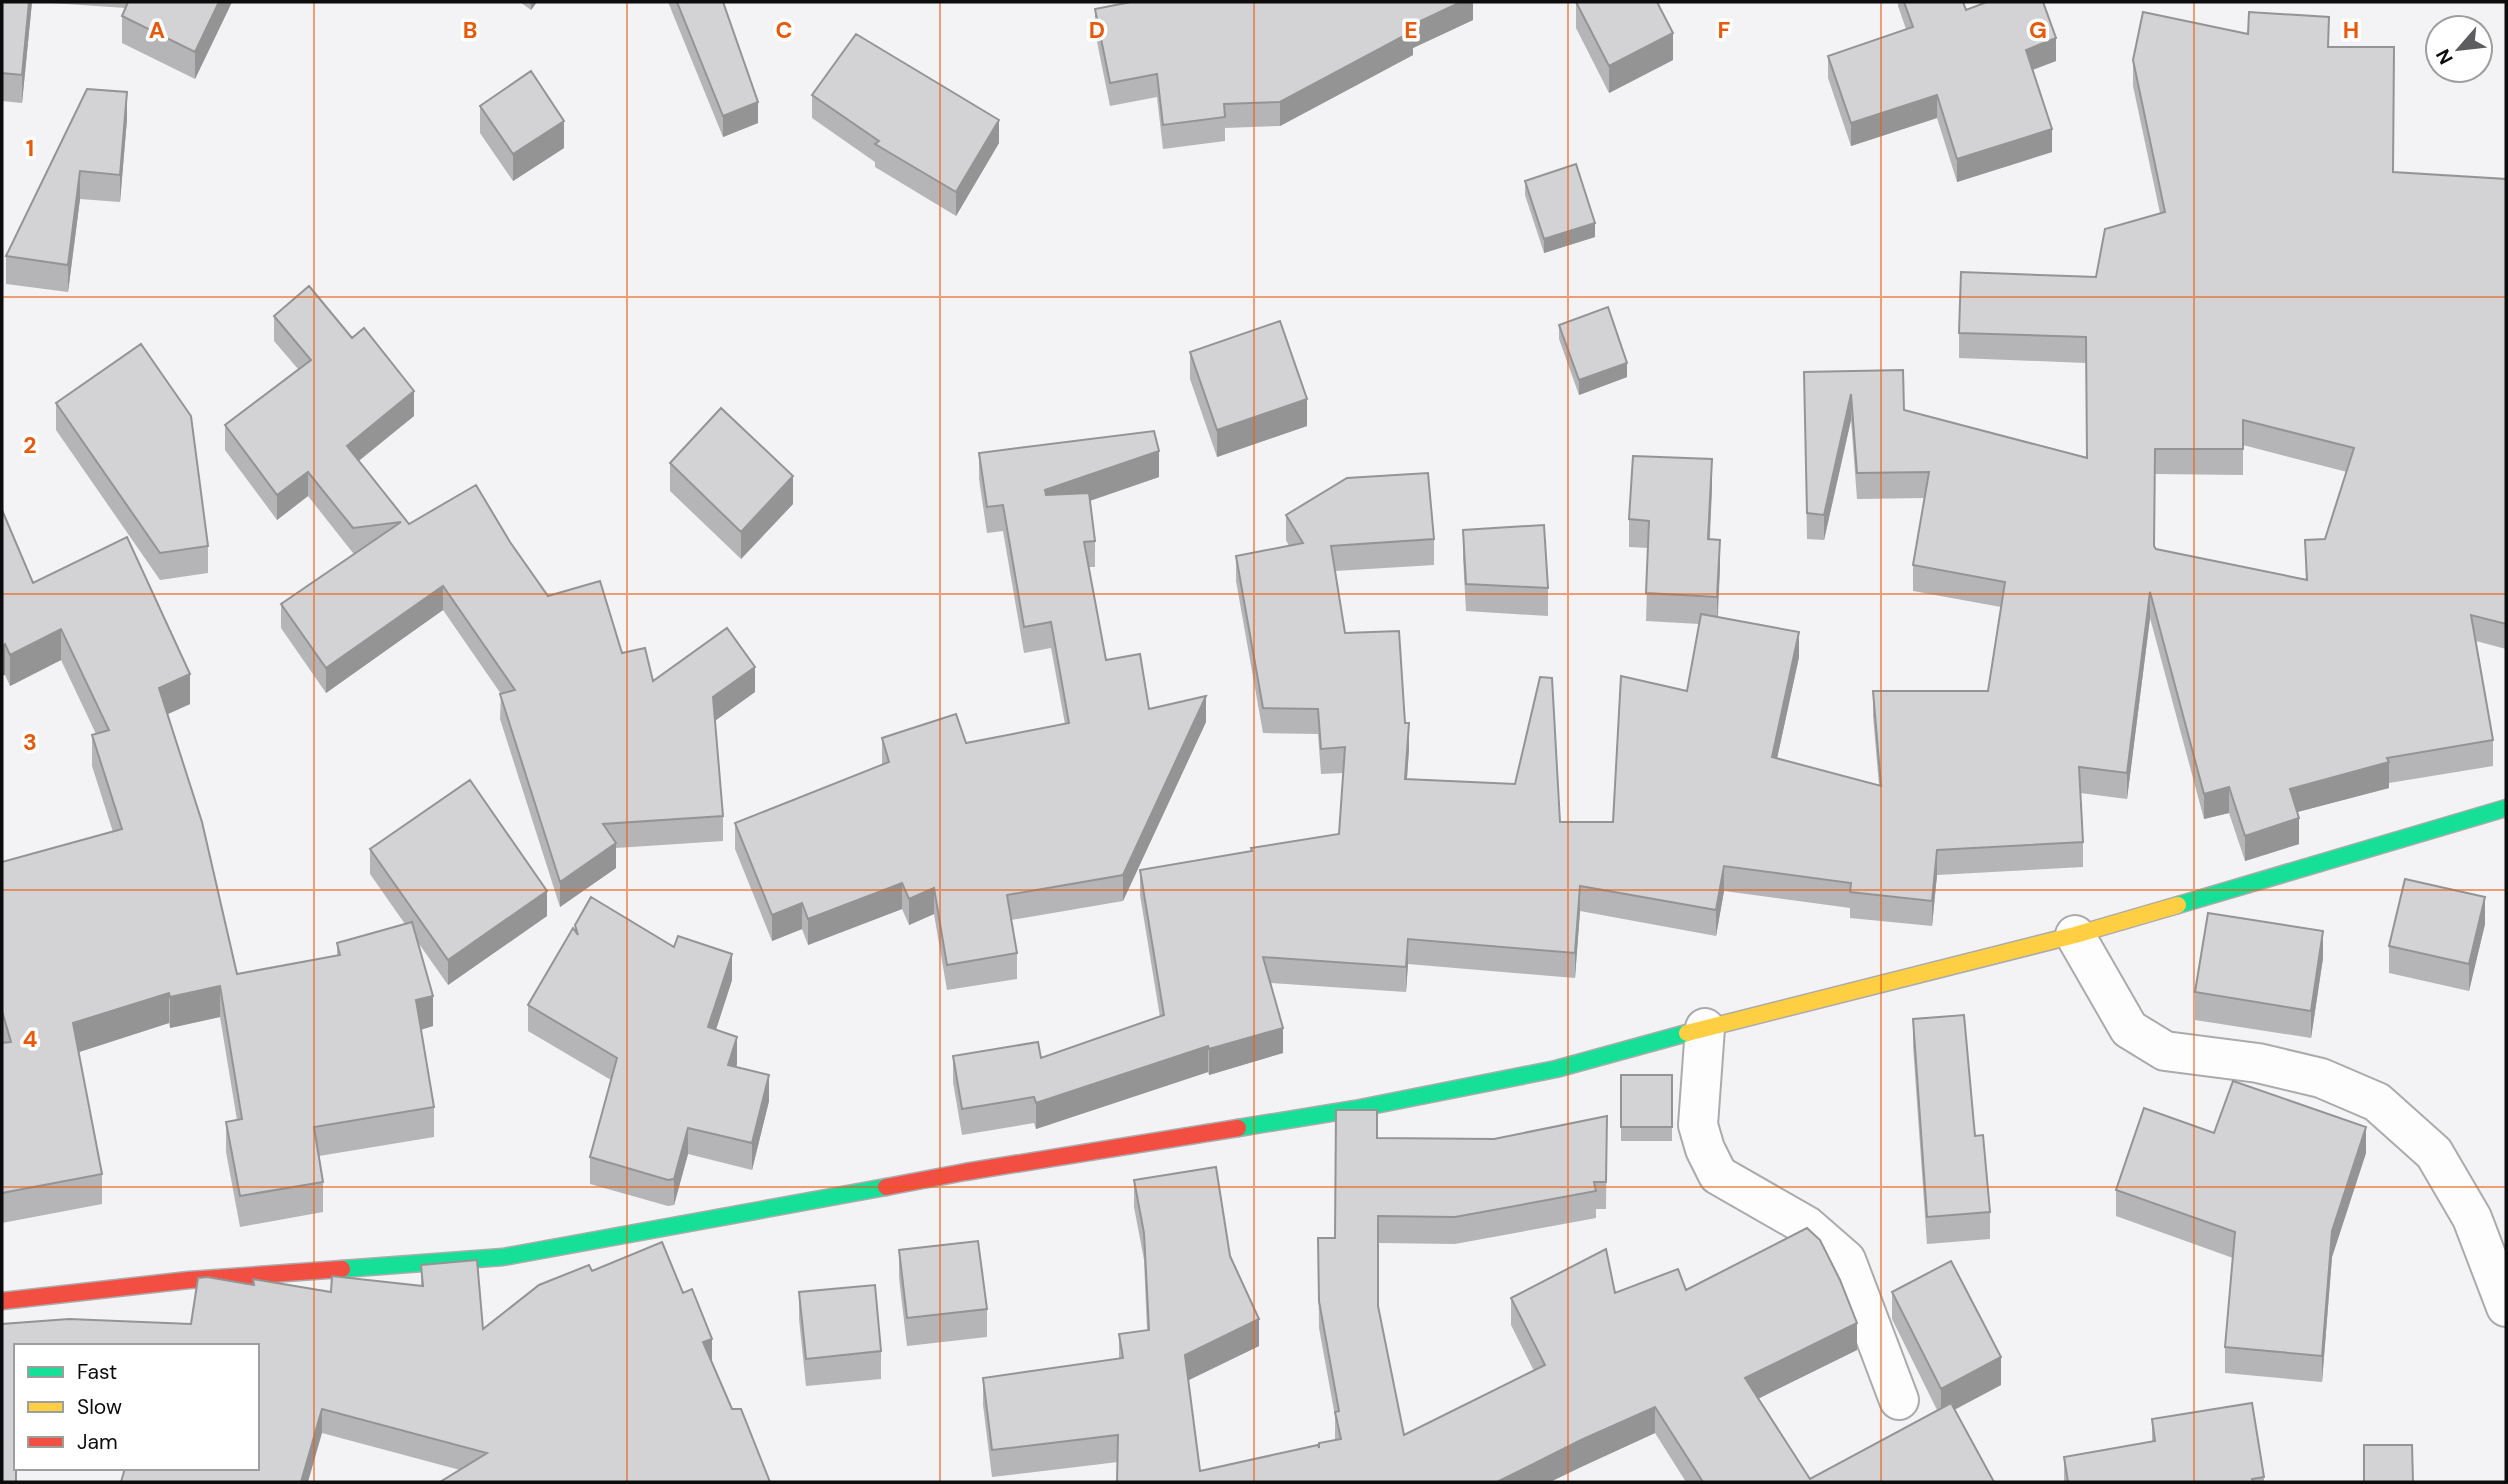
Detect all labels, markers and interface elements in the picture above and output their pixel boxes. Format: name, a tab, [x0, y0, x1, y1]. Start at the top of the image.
north arrow	[2424, 14, 2494, 84]
text: A	[149, 15, 165, 45]
text: B	[463, 15, 477, 45]
text: C	[776, 15, 792, 45]
text: D	[1089, 15, 1105, 45]
text: E	[1404, 15, 1418, 45]
text: F	[1718, 15, 1731, 45]
text: G	[2029, 15, 2047, 45]
text: H	[2343, 15, 2359, 45]
text: N	[2430, 45, 2459, 69]
text: 1	[26, 133, 34, 163]
text: 2	[23, 430, 37, 460]
text: 3	[23, 727, 37, 757]
text: 4	[23, 1024, 38, 1054]
legend	[14, 1344, 259, 1470]
text: Fast	[77, 1358, 117, 1386]
text: Slow	[77, 1393, 122, 1421]
text: Jam	[77, 1428, 118, 1456]

